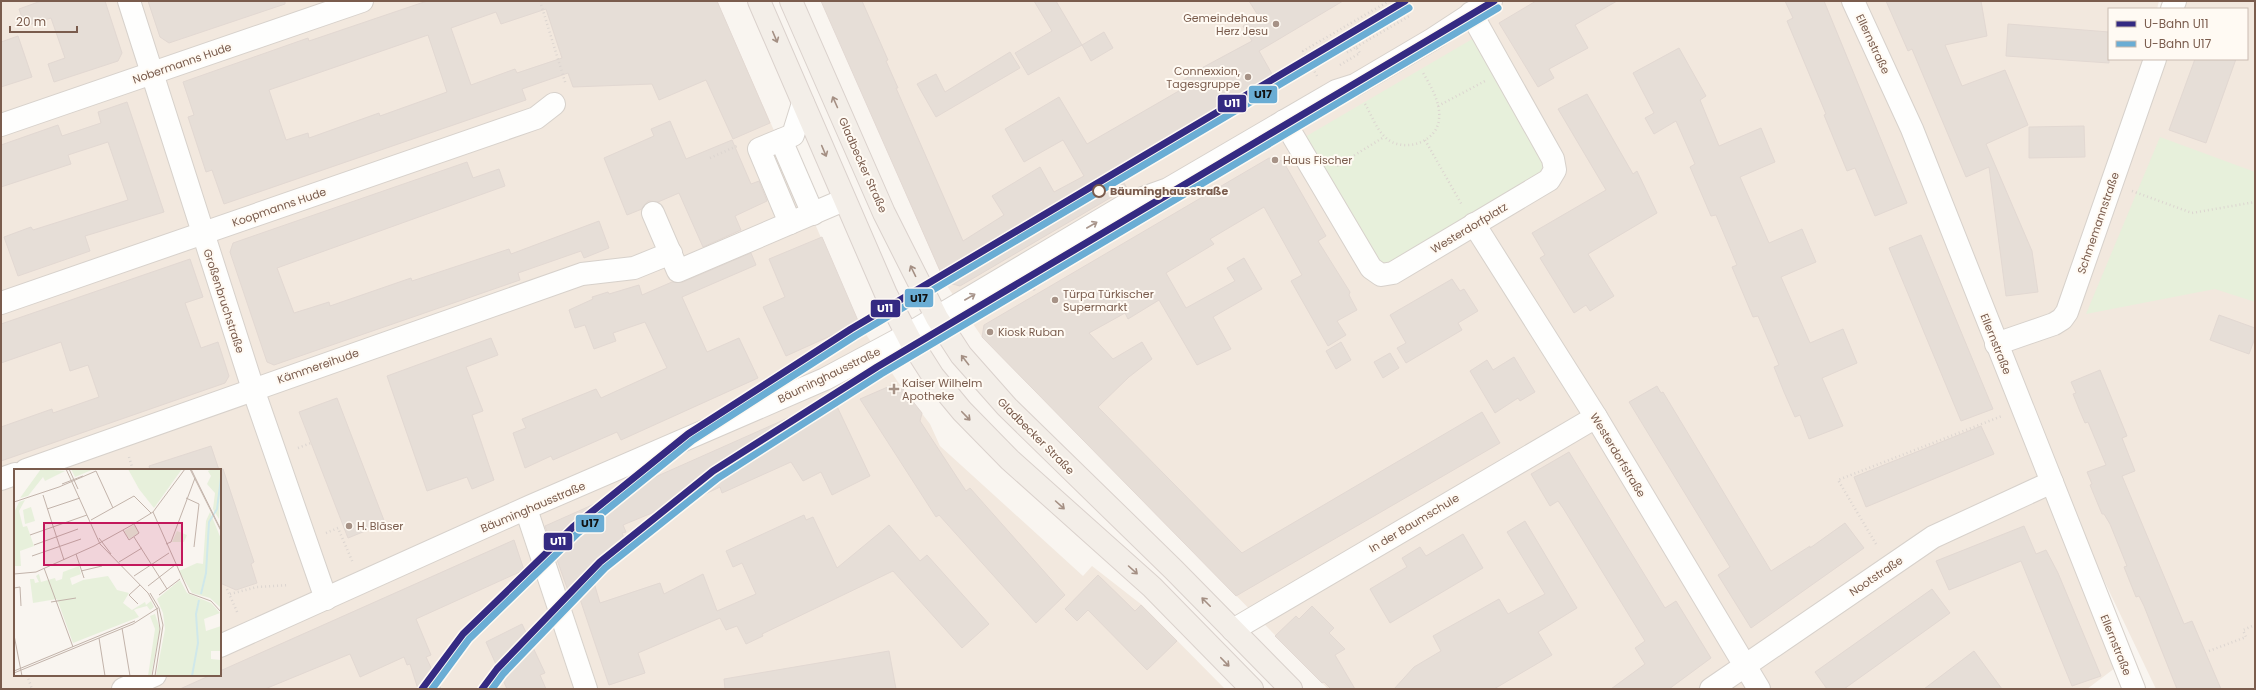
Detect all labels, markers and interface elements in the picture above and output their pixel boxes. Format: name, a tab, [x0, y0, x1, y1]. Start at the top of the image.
scale bar	[10, 8, 77, 34]
legend	[2108, 8, 2248, 60]
place label: Gemeindehaus Herz Jesu	[1183, 10, 1268, 39]
street label: Ellernstraße	[1852, 11, 1894, 77]
text: 20 m	[16, 13, 46, 30]
text: U-Bahn U11	[2144, 15, 2209, 32]
marker: Gemeindehaus Herz Jesu	[1271, 19, 1281, 29]
one-way arrow	[771, 30, 779, 42]
text: U-Bahn U17	[2144, 35, 2212, 52]
street label: Nobermanns Hude	[130, 39, 234, 87]
place label: Connexxion, Tagesgruppe	[1166, 63, 1240, 92]
marker: Connexxion, Tagesgruppe	[1243, 72, 1253, 82]
line badge: U17	[1248, 85, 1278, 104]
text: U17	[1254, 86, 1272, 102]
line badge: U11	[1217, 94, 1247, 113]
text: U11	[1224, 95, 1240, 111]
one-way arrow	[831, 96, 838, 108]
street label: Gladbecker Straße	[835, 115, 891, 215]
one-way arrow	[820, 145, 828, 157]
place label: Haus Fischer	[1283, 152, 1352, 168]
marker: Haus Fischer	[1270, 155, 1280, 165]
street label: Schmemannstraße	[2073, 170, 2123, 276]
street label: Koopmanns Hude	[230, 183, 328, 231]
place label: Bäuminghausstraße	[1110, 183, 1228, 199]
marker: Bäuminghausstraße	[1092, 184, 1106, 198]
street label: Westerdorfplatz	[1428, 199, 1510, 257]
one-way arrow	[1086, 221, 1098, 229]
street label: Großenbruchstraße	[200, 247, 248, 355]
one-way arrow	[908, 265, 916, 277]
place label: Türpa Türkischer Supermarkt	[1063, 286, 1154, 315]
line badge: U17	[904, 288, 934, 308]
text: U17	[910, 290, 928, 306]
one-way arrow	[964, 292, 976, 300]
marker: Türpa Türkischer Supermarkt	[1050, 295, 1060, 305]
line badge: U11	[870, 299, 901, 318]
text: U11	[877, 300, 893, 316]
street label: Ellernstraße	[1976, 311, 2016, 377]
place label: Kiosk Ruban	[998, 324, 1064, 340]
marker: Kiosk Ruban	[985, 327, 995, 337]
street label: Bäuminghausstraße	[775, 343, 883, 407]
street label: Kämmereihude	[275, 344, 361, 387]
one-way arrow	[961, 354, 969, 365]
place label: Kaiser Wilhelm Apotheke	[902, 375, 982, 404]
marker: Kaiser Wilhelm Apotheke	[889, 384, 899, 394]
street label: Gladbecker Straße	[994, 394, 1078, 478]
street label: Westerdorfstraße	[1586, 410, 1650, 500]
one-way arrow	[961, 411, 971, 421]
inset map	[14, 469, 221, 676]
street label: Bäuminghausstraße	[478, 478, 588, 536]
street label: In der Baumschule	[1366, 490, 1462, 556]
one-way arrow	[1055, 501, 1065, 510]
line badge: U17	[575, 514, 605, 533]
text: U17	[581, 515, 599, 531]
place label: H. Bläser	[357, 518, 403, 534]
marker: H. Bläser	[344, 521, 354, 531]
line badge: U11	[543, 532, 573, 551]
text: U11	[550, 533, 566, 549]
street label: Nootstraße	[1846, 552, 1906, 600]
one-way arrow	[1128, 565, 1138, 575]
one-way arrow	[1201, 597, 1211, 607]
street label: Ellernstraße	[2096, 612, 2136, 678]
one-way arrow	[1220, 657, 1230, 667]

